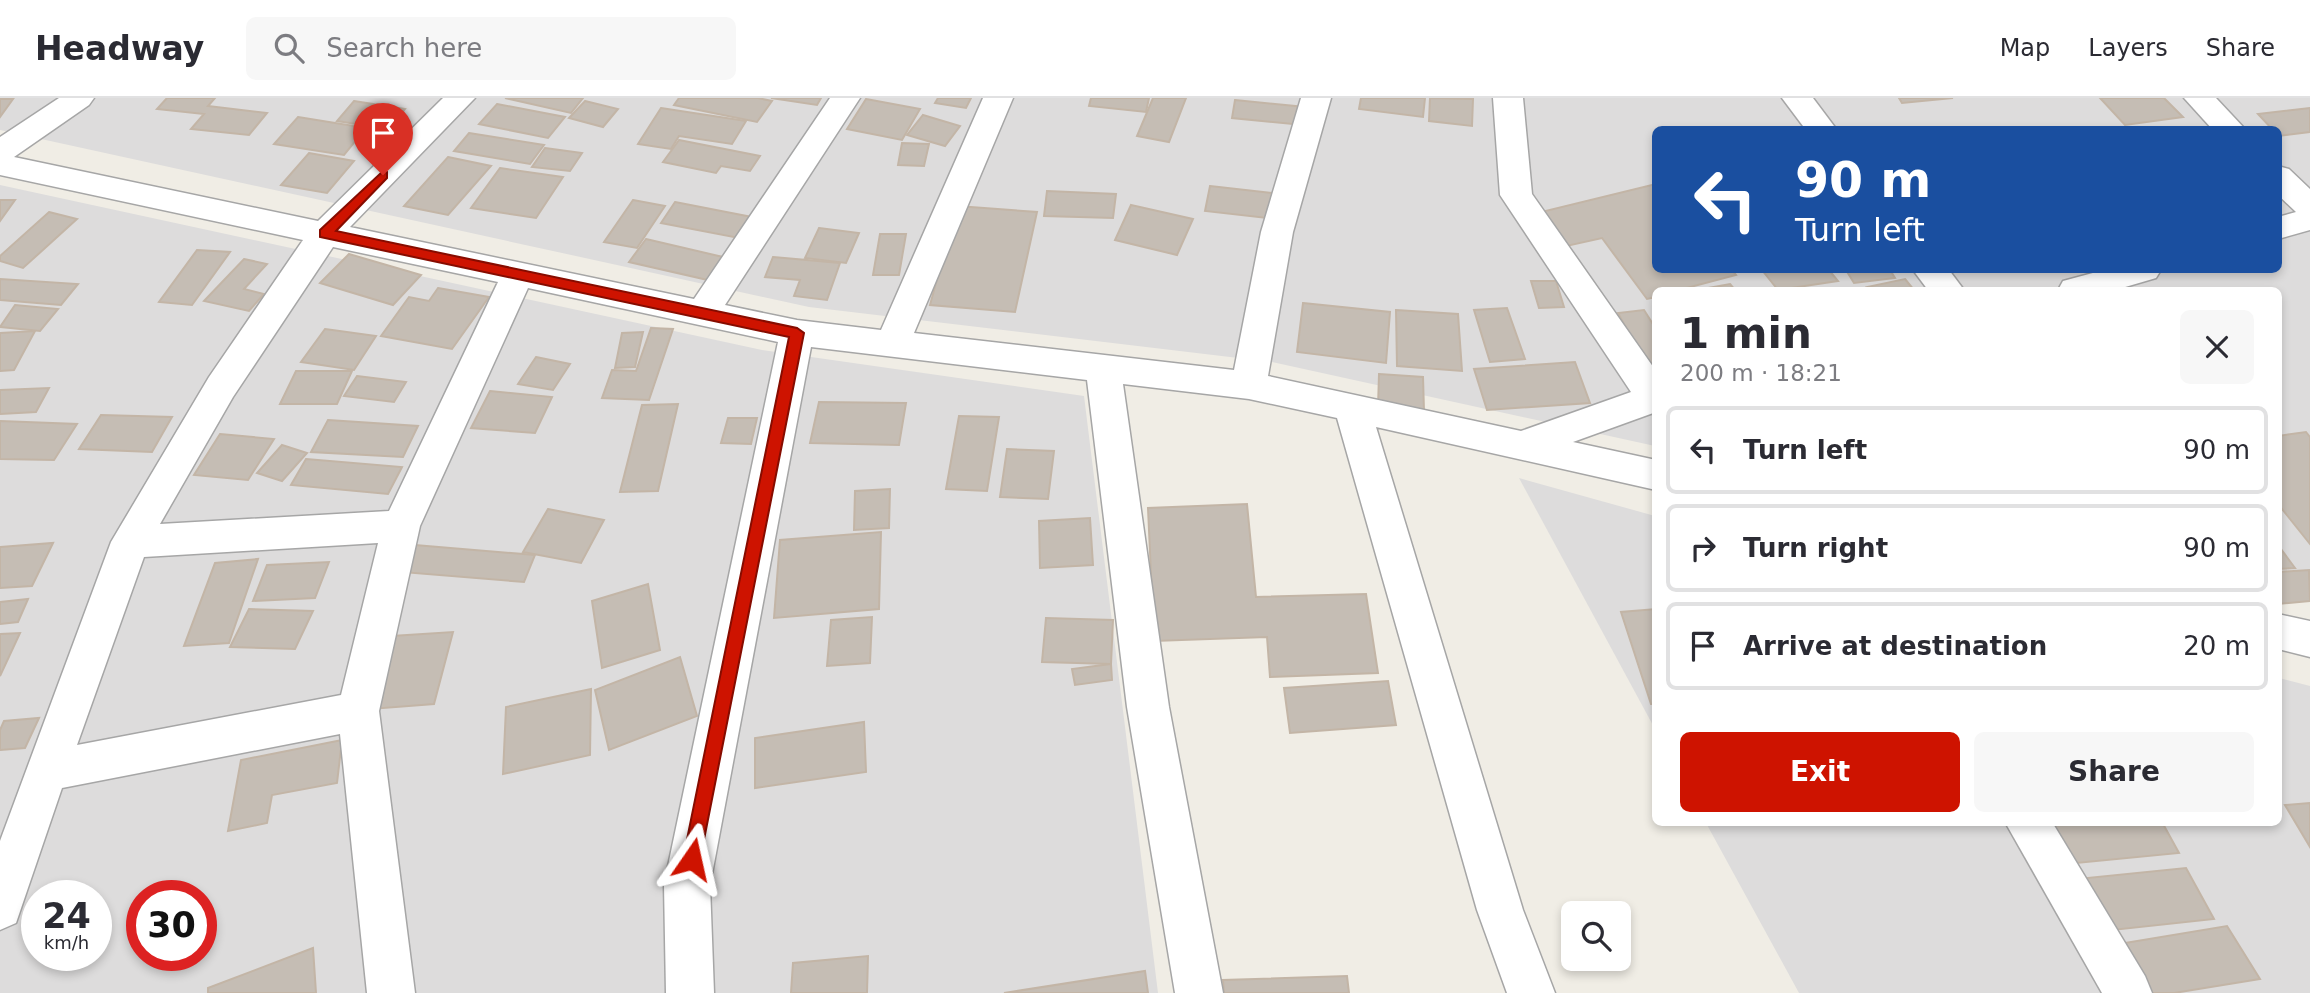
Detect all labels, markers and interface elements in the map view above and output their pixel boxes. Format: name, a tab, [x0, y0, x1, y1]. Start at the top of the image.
search box	[246, 17, 736, 80]
text: Headway	[35, 29, 204, 68]
icon: search	[270, 29, 308, 67]
text: Search here	[326, 33, 482, 63]
text: Map	[2000, 34, 2050, 62]
text: Layers	[2088, 34, 2168, 62]
text: Share	[2206, 34, 2275, 62]
pin	[353, 103, 413, 175]
icon: arrive	[364, 114, 402, 152]
text: 90 m	[1795, 152, 1931, 209]
icon: left	[1680, 154, 1771, 245]
text: Turn left	[1795, 211, 1925, 249]
text: 1 min	[1680, 309, 1812, 358]
button: close	[2180, 310, 2254, 384]
text: 200 m · 18:21	[1680, 360, 1842, 386]
icon: left	[1684, 431, 1722, 469]
text: Turn left	[1743, 435, 1867, 465]
text: 90 m	[2183, 435, 2250, 465]
icon: right	[1684, 529, 1722, 567]
text: Turn right	[1743, 533, 1888, 563]
text: 90 m	[2183, 533, 2250, 563]
icon: arrive	[1684, 627, 1722, 665]
text: Arrive at destination	[1743, 631, 2047, 661]
text: 20 m	[2183, 631, 2250, 661]
button: Exit	[1680, 732, 1960, 812]
button: Share	[1974, 732, 2254, 812]
position arrow	[655, 822, 729, 896]
speed limit sign: 30	[126, 880, 217, 971]
text: 24	[42, 896, 91, 936]
map controls	[1561, 901, 1631, 971]
button: search	[1561, 901, 1631, 971]
text: km/h	[44, 932, 89, 953]

